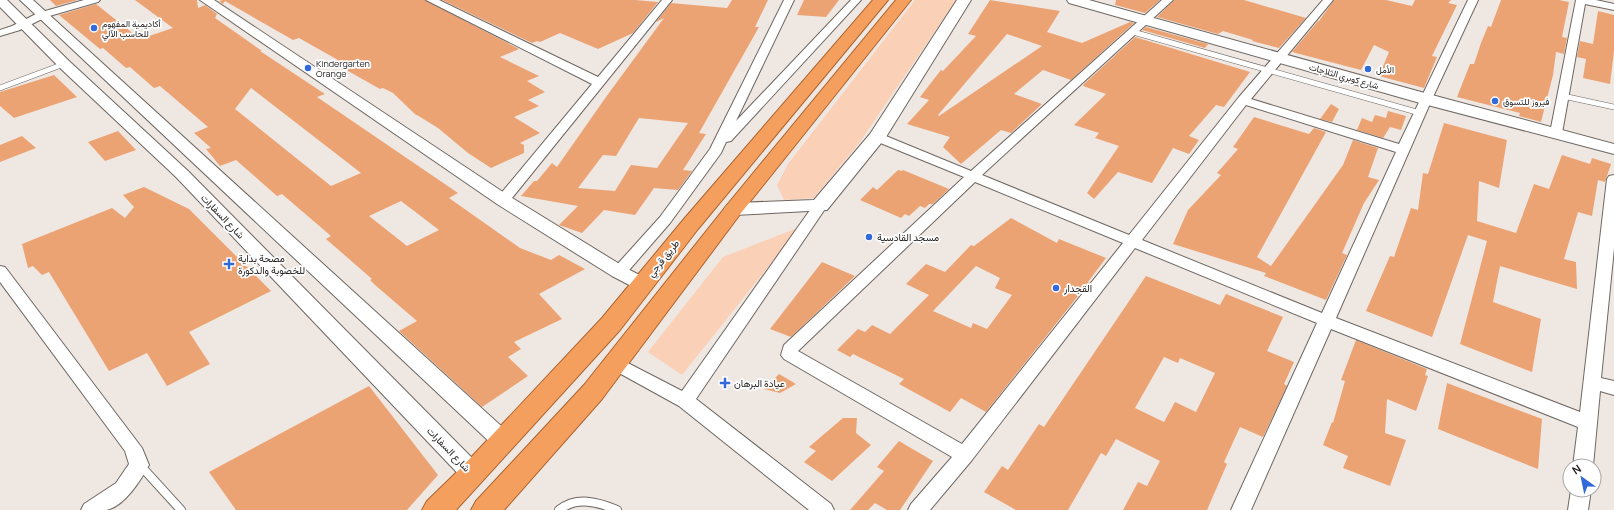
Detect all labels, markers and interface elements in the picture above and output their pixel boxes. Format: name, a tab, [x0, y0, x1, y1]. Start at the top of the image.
place label: أكاديمية المفهوم للحاسب الآلي	[102, 17, 161, 41]
marker: أكاديمية المفهوم للحاسب الآلي	[89, 23, 99, 33]
place label: Kindergarten Orange	[316, 57, 370, 80]
street label: شارع كوبري الثلاجات	[1307, 60, 1380, 93]
marker: Kindergarten Orange	[303, 63, 313, 73]
place label: الأمل	[1376, 63, 1394, 76]
marker: الأمل	[1363, 64, 1373, 74]
place label: فيروز للتسوق	[1503, 95, 1549, 108]
marker: فيروز للتسوق	[1490, 96, 1500, 106]
street label: شارع السفارات	[198, 191, 248, 241]
place label: مسجد القادسية	[877, 230, 939, 244]
marker: مسجد القادسية	[864, 232, 874, 242]
street label: طريق قرجي	[644, 236, 684, 281]
place label: مصحة بداية للخصوبة والدكورة	[238, 251, 305, 277]
marker: مصحة بداية للخصوبة والدكورة	[223, 258, 235, 270]
place label: القجدار	[1063, 281, 1092, 295]
marker: القجدار	[1051, 283, 1061, 293]
place label: عيادة البرهان	[734, 376, 785, 390]
marker: عيادة البرهان	[719, 377, 731, 389]
street label: شارع السفارات	[424, 424, 474, 474]
north arrow	[1562, 458, 1602, 498]
text: N	[1569, 461, 1584, 478]

